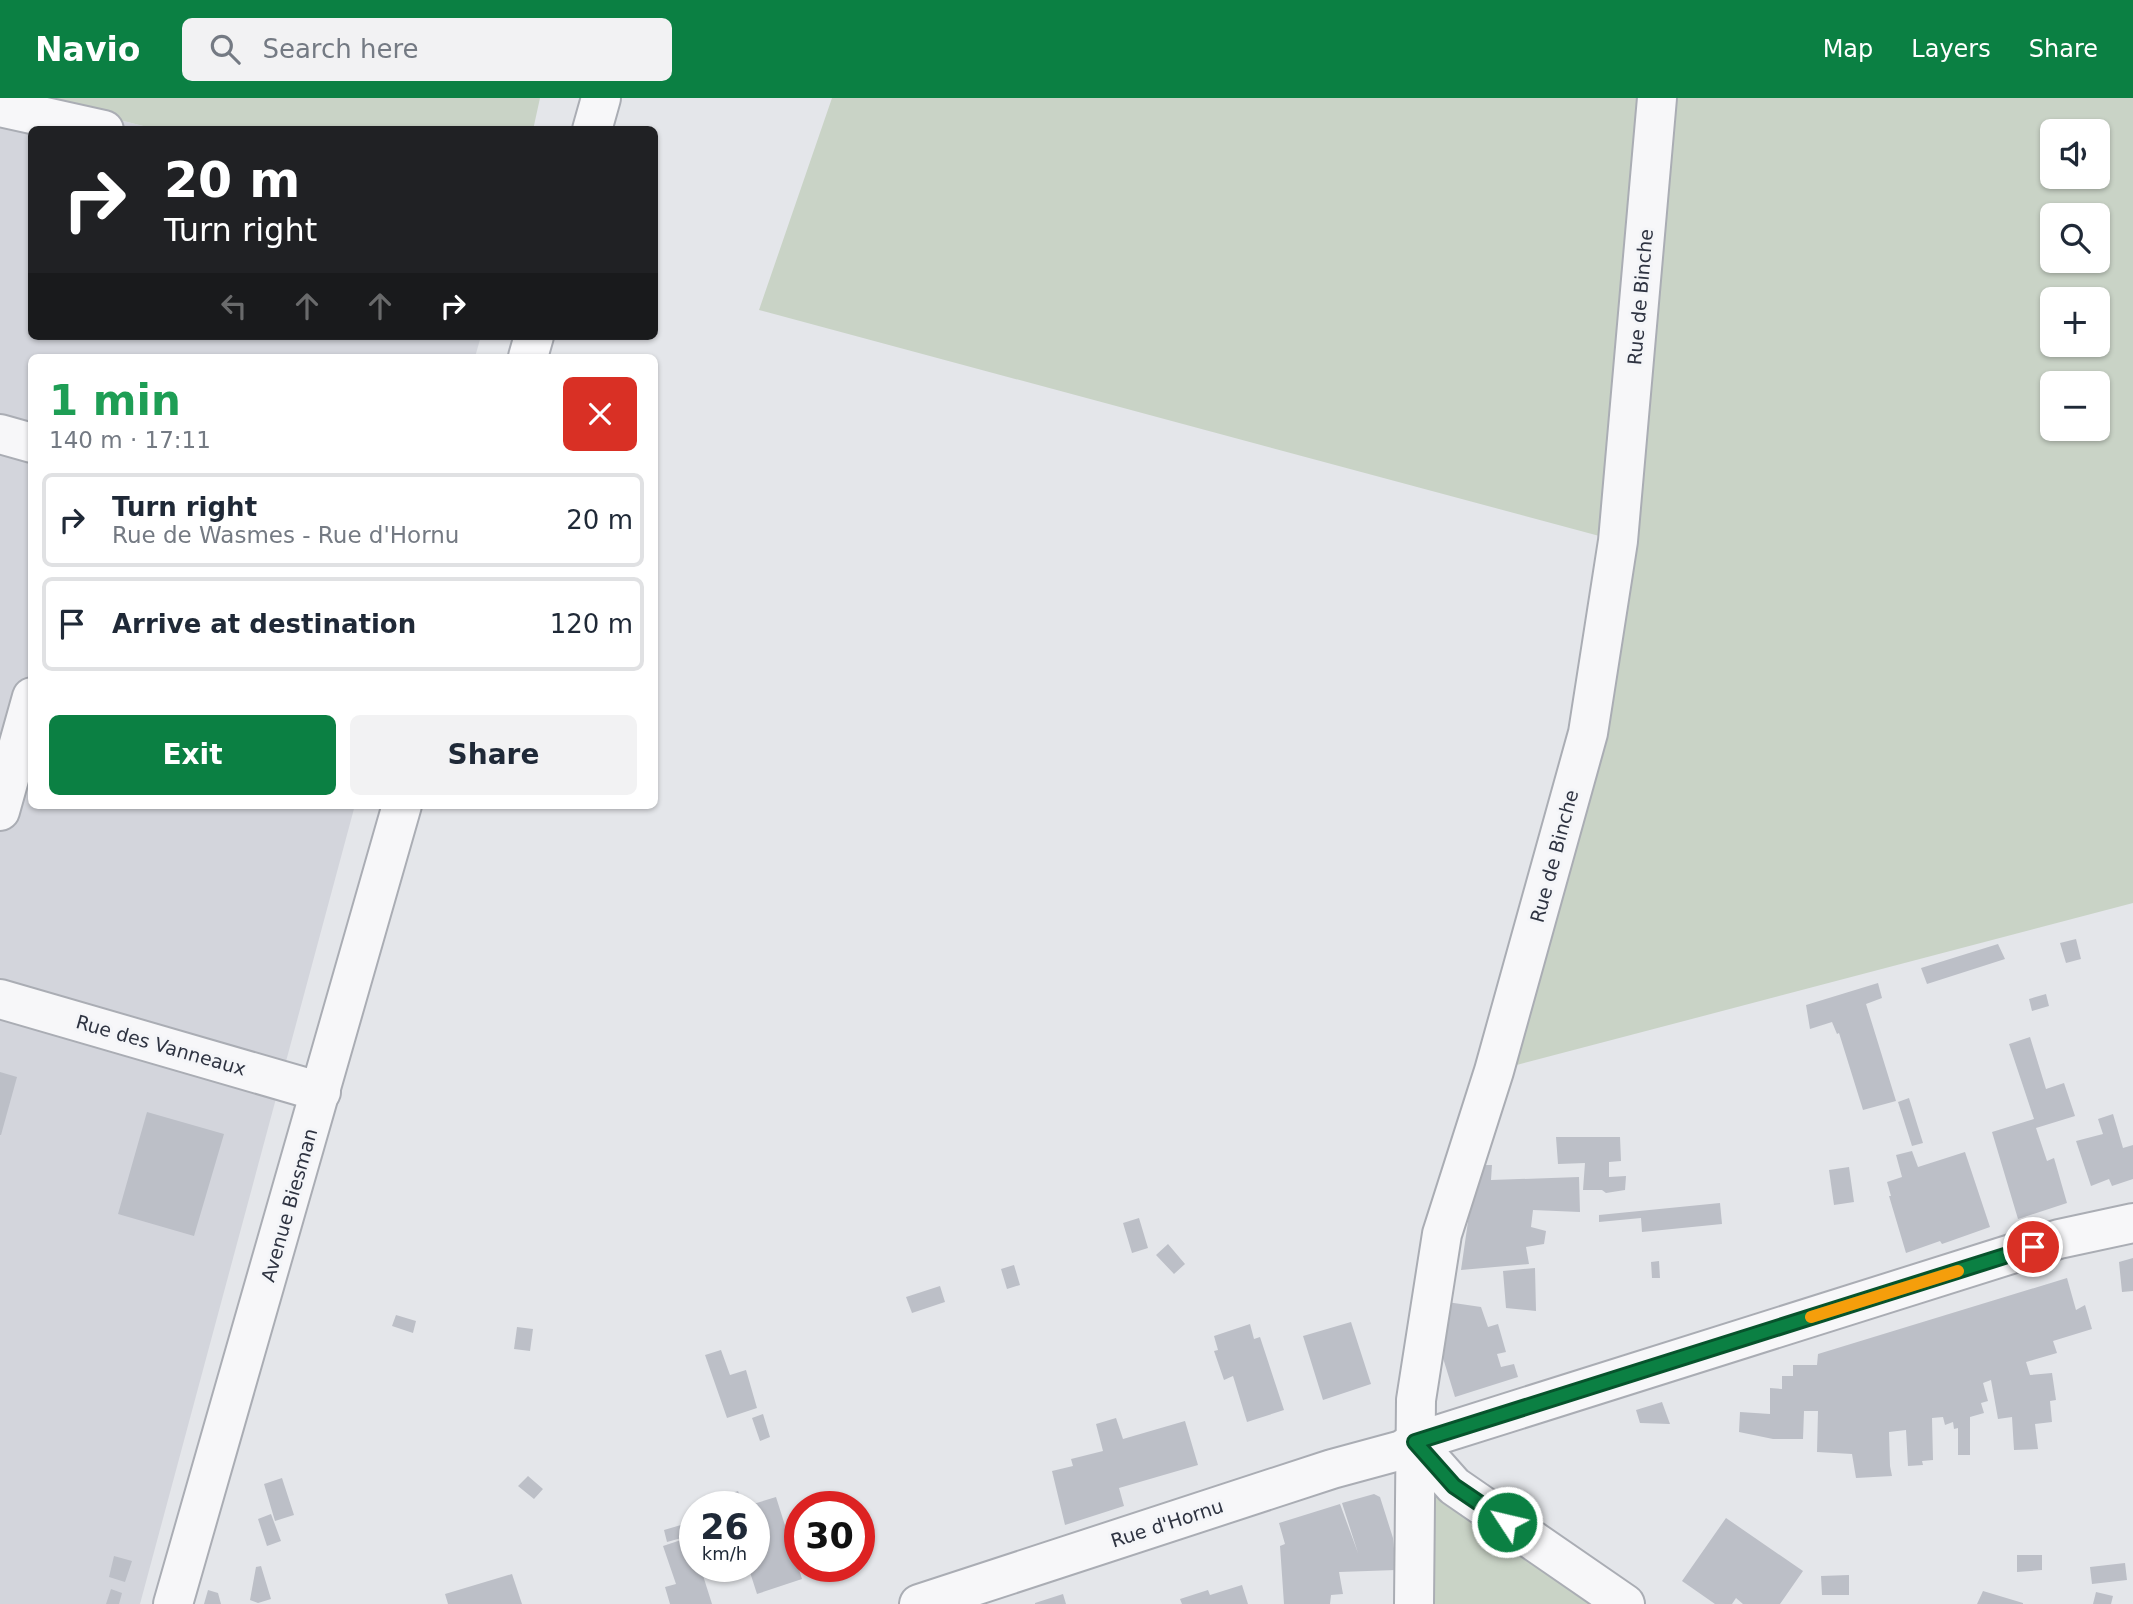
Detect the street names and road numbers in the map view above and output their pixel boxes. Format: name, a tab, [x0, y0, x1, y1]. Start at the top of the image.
street label: Rue de Binche	[1623, 228, 1657, 366]
street label: Rue de Binche	[1526, 787, 1582, 925]
street label: Rue des Vanneaux	[74, 1010, 248, 1080]
street label: Avenue Biesman	[257, 1126, 321, 1284]
street label: Rue d'Hornu	[1108, 1494, 1226, 1552]

